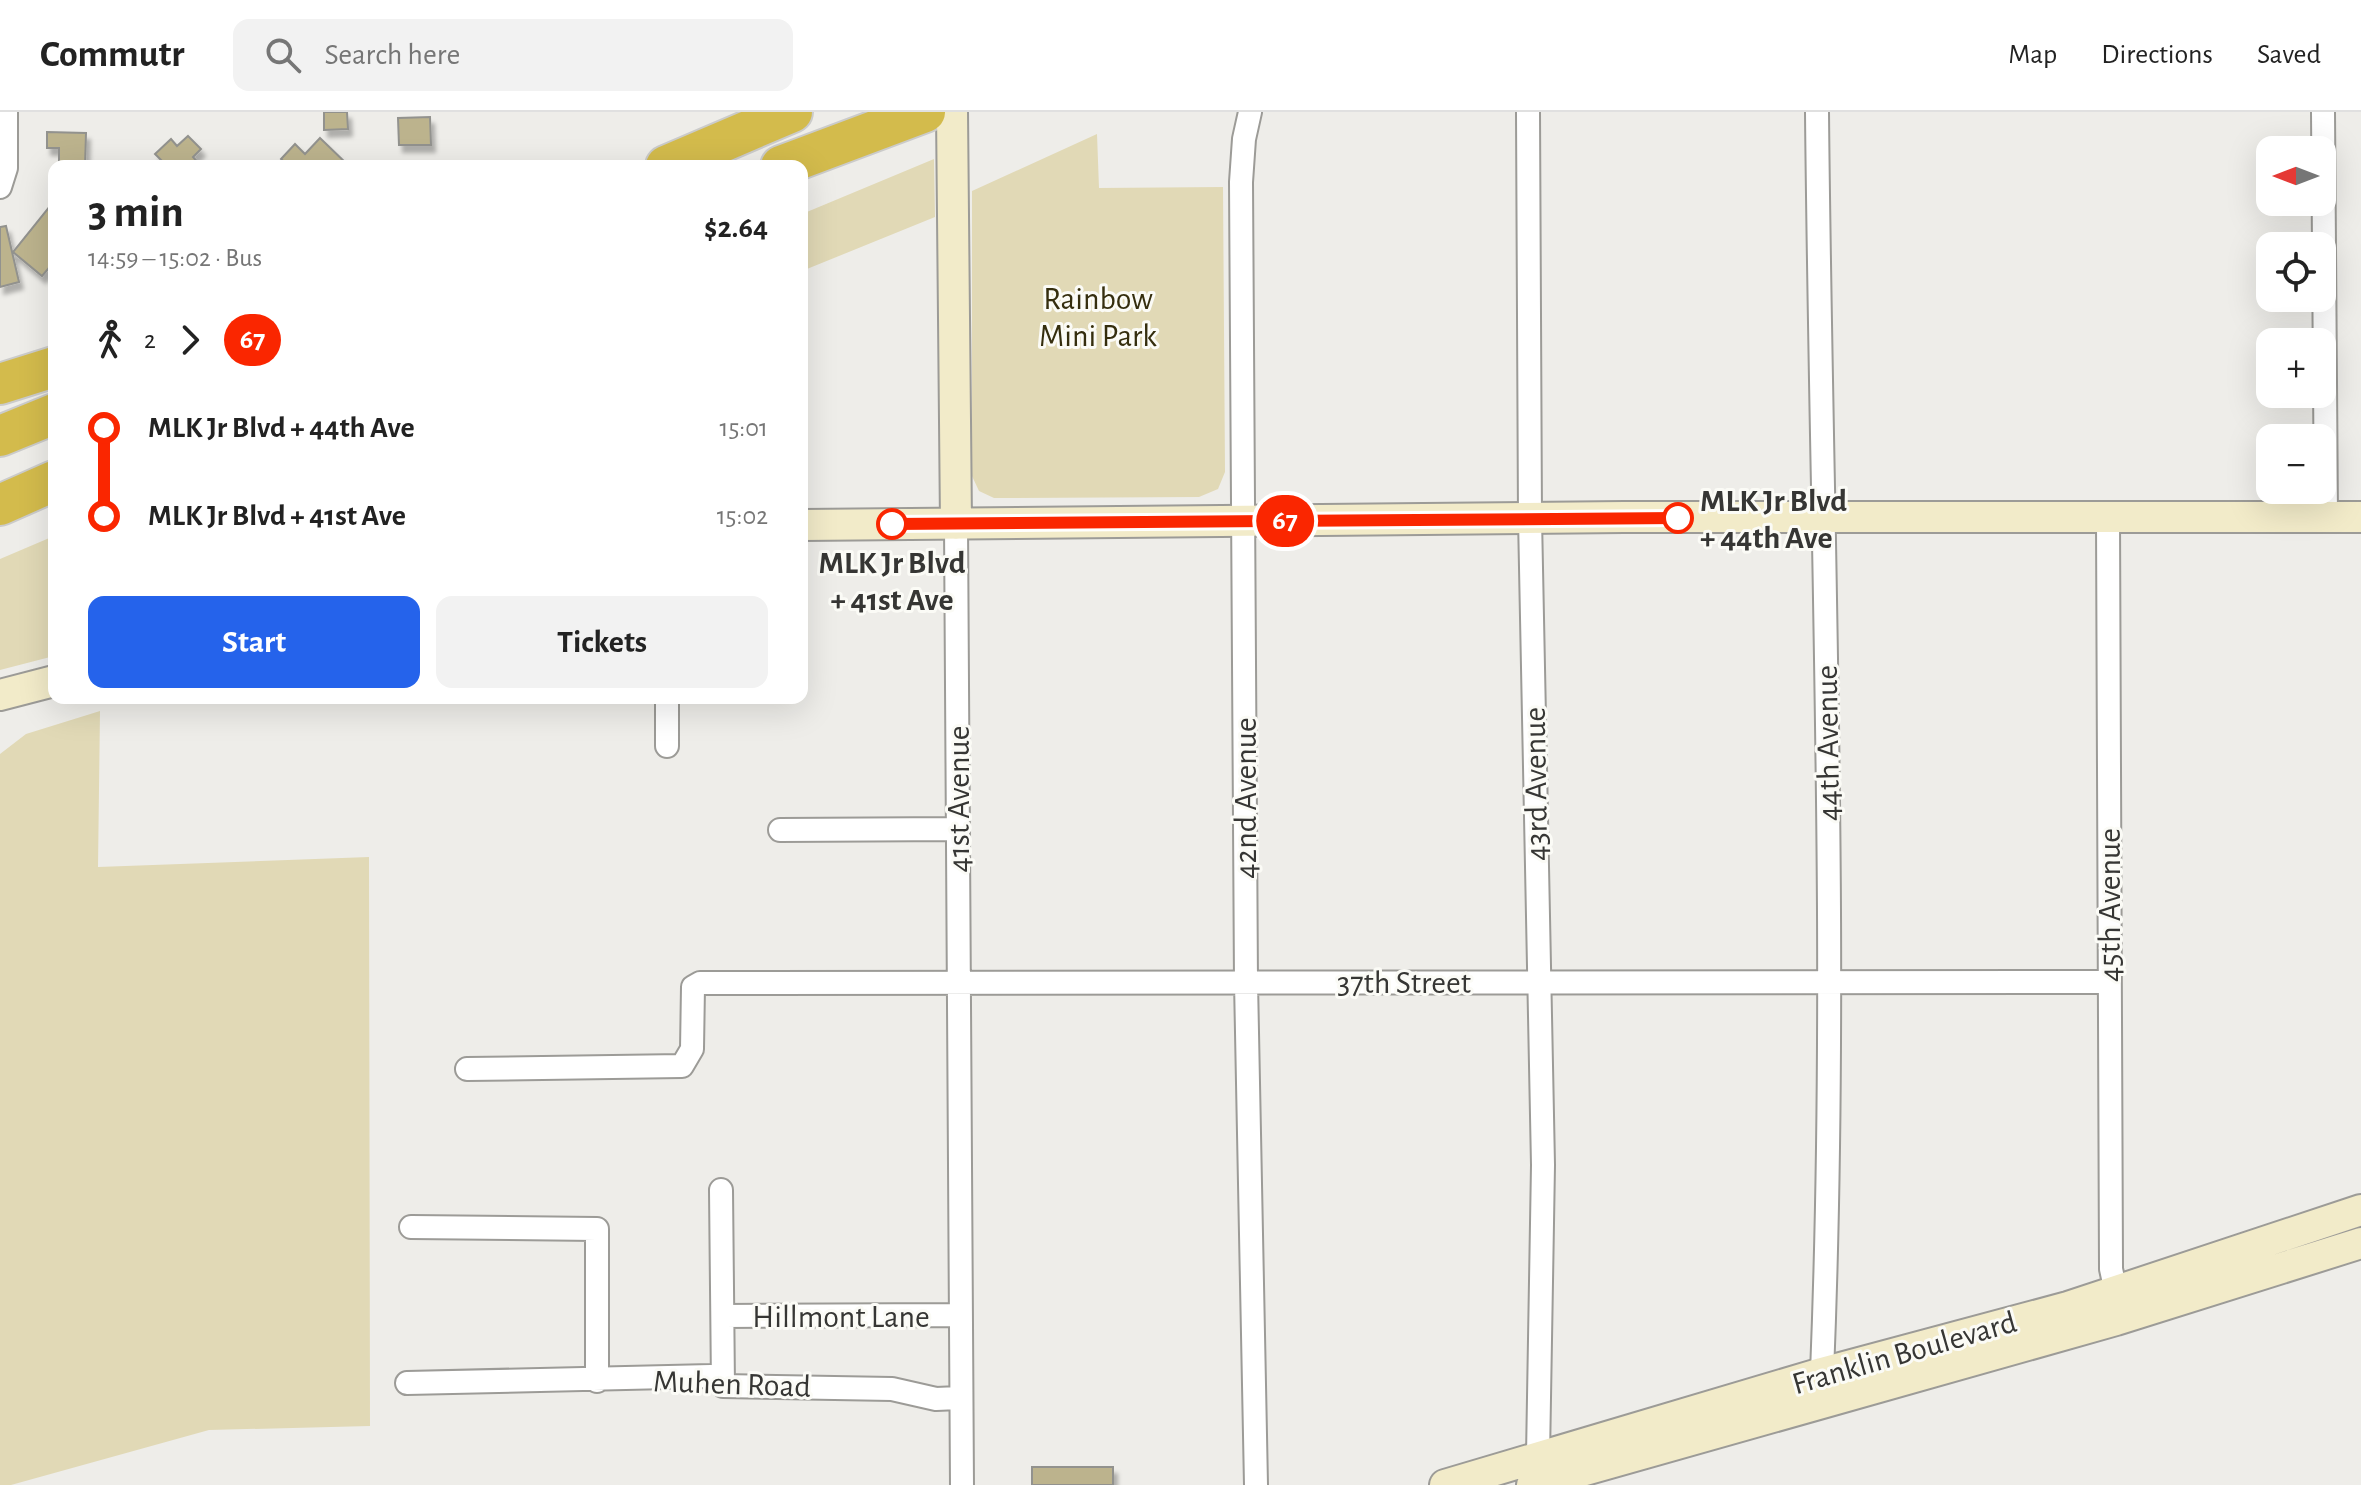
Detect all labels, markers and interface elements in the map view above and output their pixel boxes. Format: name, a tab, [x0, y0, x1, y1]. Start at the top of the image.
search box	[233, 19, 793, 91]
icon: search	[261, 33, 305, 77]
text: Commutr	[40, 36, 185, 74]
text: Search here	[325, 40, 460, 70]
text: Map	[2008, 41, 2057, 69]
text: Directions	[2101, 41, 2213, 69]
text: Saved	[2257, 41, 2321, 69]
north arrow	[2256, 136, 2336, 216]
map controls	[2256, 136, 2336, 504]
text: 3 min	[88, 191, 184, 235]
text: $2.64	[704, 213, 768, 243]
button: locate	[2256, 232, 2336, 312]
text: 14:59 – 15:02 · Bus	[88, 245, 262, 271]
park label: Rainbow Mini Park	[1039, 283, 1157, 352]
icon: walk	[88, 318, 132, 362]
icon: forward	[168, 318, 212, 362]
text: 67	[240, 326, 265, 354]
text: 2	[144, 327, 156, 353]
button: +	[2256, 328, 2336, 408]
text: MLK Jr Blvd + 44th Ave	[148, 413, 415, 443]
text: 15:01	[720, 415, 768, 441]
button: −	[2256, 424, 2336, 504]
place label: MLK Jr Blvd + 44th Ave	[1700, 485, 1847, 554]
line badge: 67	[1249, 495, 1321, 547]
text: MLK Jr Blvd + 41st Ave	[148, 501, 406, 531]
text: 15:02	[717, 503, 768, 529]
marker: MLK Jr Blvd + 44th Ave	[1663, 503, 1693, 533]
text: 67	[1272, 507, 1298, 535]
marker: MLK Jr Blvd + 41st Ave	[877, 509, 907, 539]
place label: MLK Jr Blvd + 41st Ave	[818, 547, 966, 616]
button: Start	[88, 596, 420, 688]
button: Tickets	[436, 596, 768, 688]
street label: 44th Avenue	[1811, 665, 1845, 821]
street label: 43rd Avenue	[1519, 707, 1553, 861]
street label: 42nd Avenue	[1230, 717, 1262, 879]
street label: 41st Avenue	[943, 725, 975, 873]
street label: 45th Avenue	[2094, 828, 2126, 982]
street label: 37th Street	[1337, 967, 1471, 999]
street label: Hillmont Lane	[752, 1301, 930, 1333]
street label: Franklin Boulevard	[1789, 1306, 2020, 1400]
street label: Muhen Road	[653, 1365, 811, 1403]

